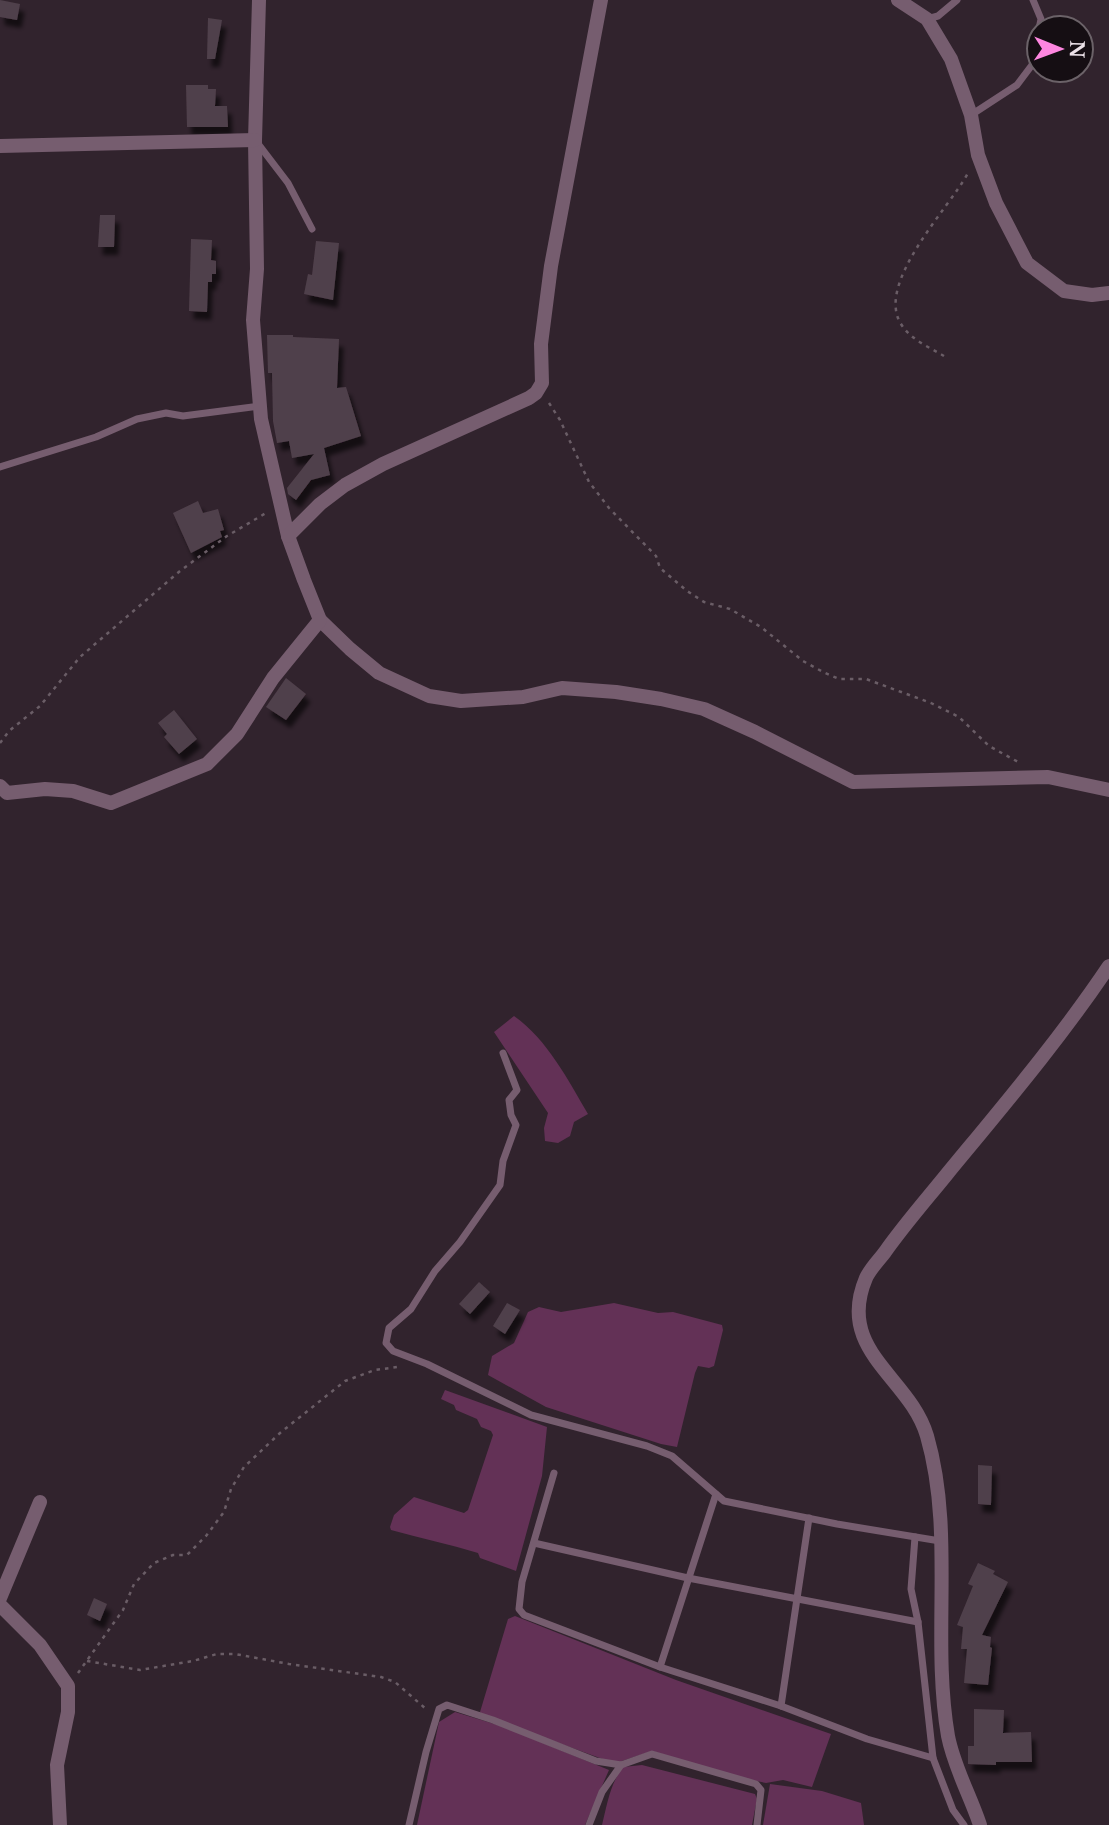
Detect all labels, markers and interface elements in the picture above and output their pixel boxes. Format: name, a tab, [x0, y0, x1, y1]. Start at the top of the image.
north arrow	[1025, 14, 1095, 84]
text: N	[1065, 40, 1088, 59]

